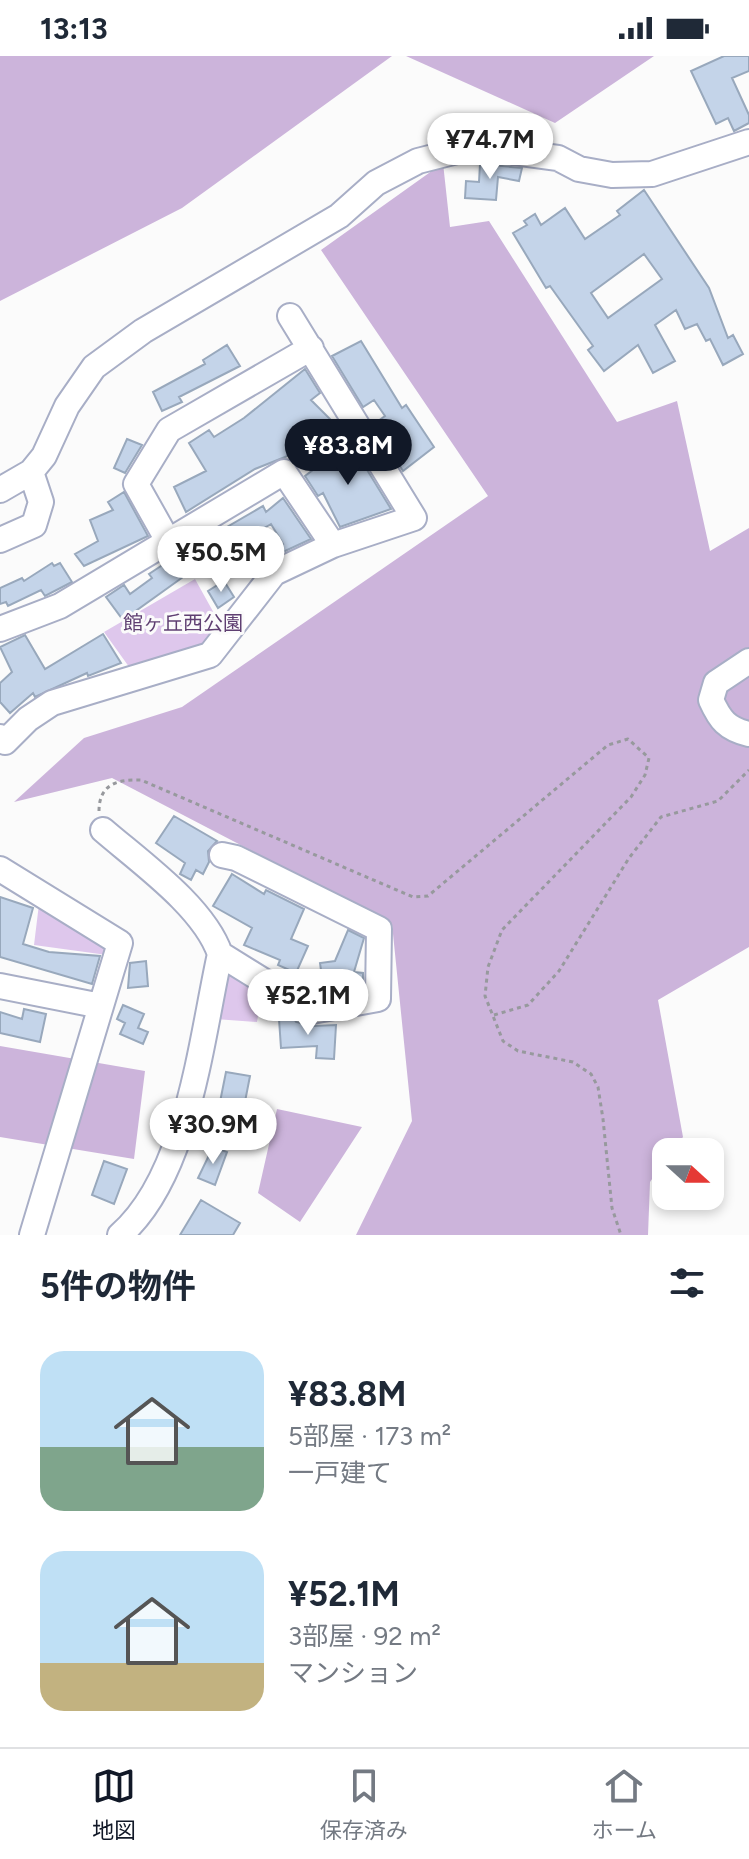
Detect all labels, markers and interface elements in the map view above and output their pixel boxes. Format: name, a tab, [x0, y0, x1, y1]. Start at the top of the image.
text: 13:13	[40, 10, 108, 47]
pin: ¥74.7M	[425, 113, 555, 181]
text: ¥74.7M	[445, 123, 535, 155]
pin: ¥83.8M	[283, 419, 413, 487]
text: ¥83.8M	[303, 429, 393, 461]
pin: ¥50.5M	[156, 526, 286, 594]
text: ¥50.5M	[175, 536, 267, 568]
park label: 館ヶ丘西公園	[123, 611, 243, 635]
pin: ¥52.1M	[243, 969, 373, 1037]
text: ¥52.1M	[265, 979, 351, 1011]
pin: ¥30.9M	[148, 1098, 278, 1166]
text: ¥30.9M	[168, 1108, 258, 1140]
north arrow	[652, 1138, 724, 1210]
map controls	[652, 1138, 724, 1210]
icon: filters	[665, 1261, 709, 1305]
text: 5件の物件	[40, 1266, 196, 1307]
text: ¥83.8M	[288, 1374, 406, 1415]
icon: home	[104, 1383, 200, 1479]
text: 5部屋 · 173 m²	[288, 1420, 451, 1452]
text: 一戸建て	[288, 1457, 392, 1489]
text: ¥52.1M	[288, 1574, 400, 1615]
icon: home	[104, 1583, 200, 1679]
text: 3部屋 · 92 m²	[288, 1620, 441, 1652]
text: マンション	[288, 1657, 418, 1689]
tab: 地図	[92, 1764, 136, 1844]
tab: 保存済み	[320, 1764, 408, 1844]
tab: ホーム	[592, 1764, 657, 1844]

